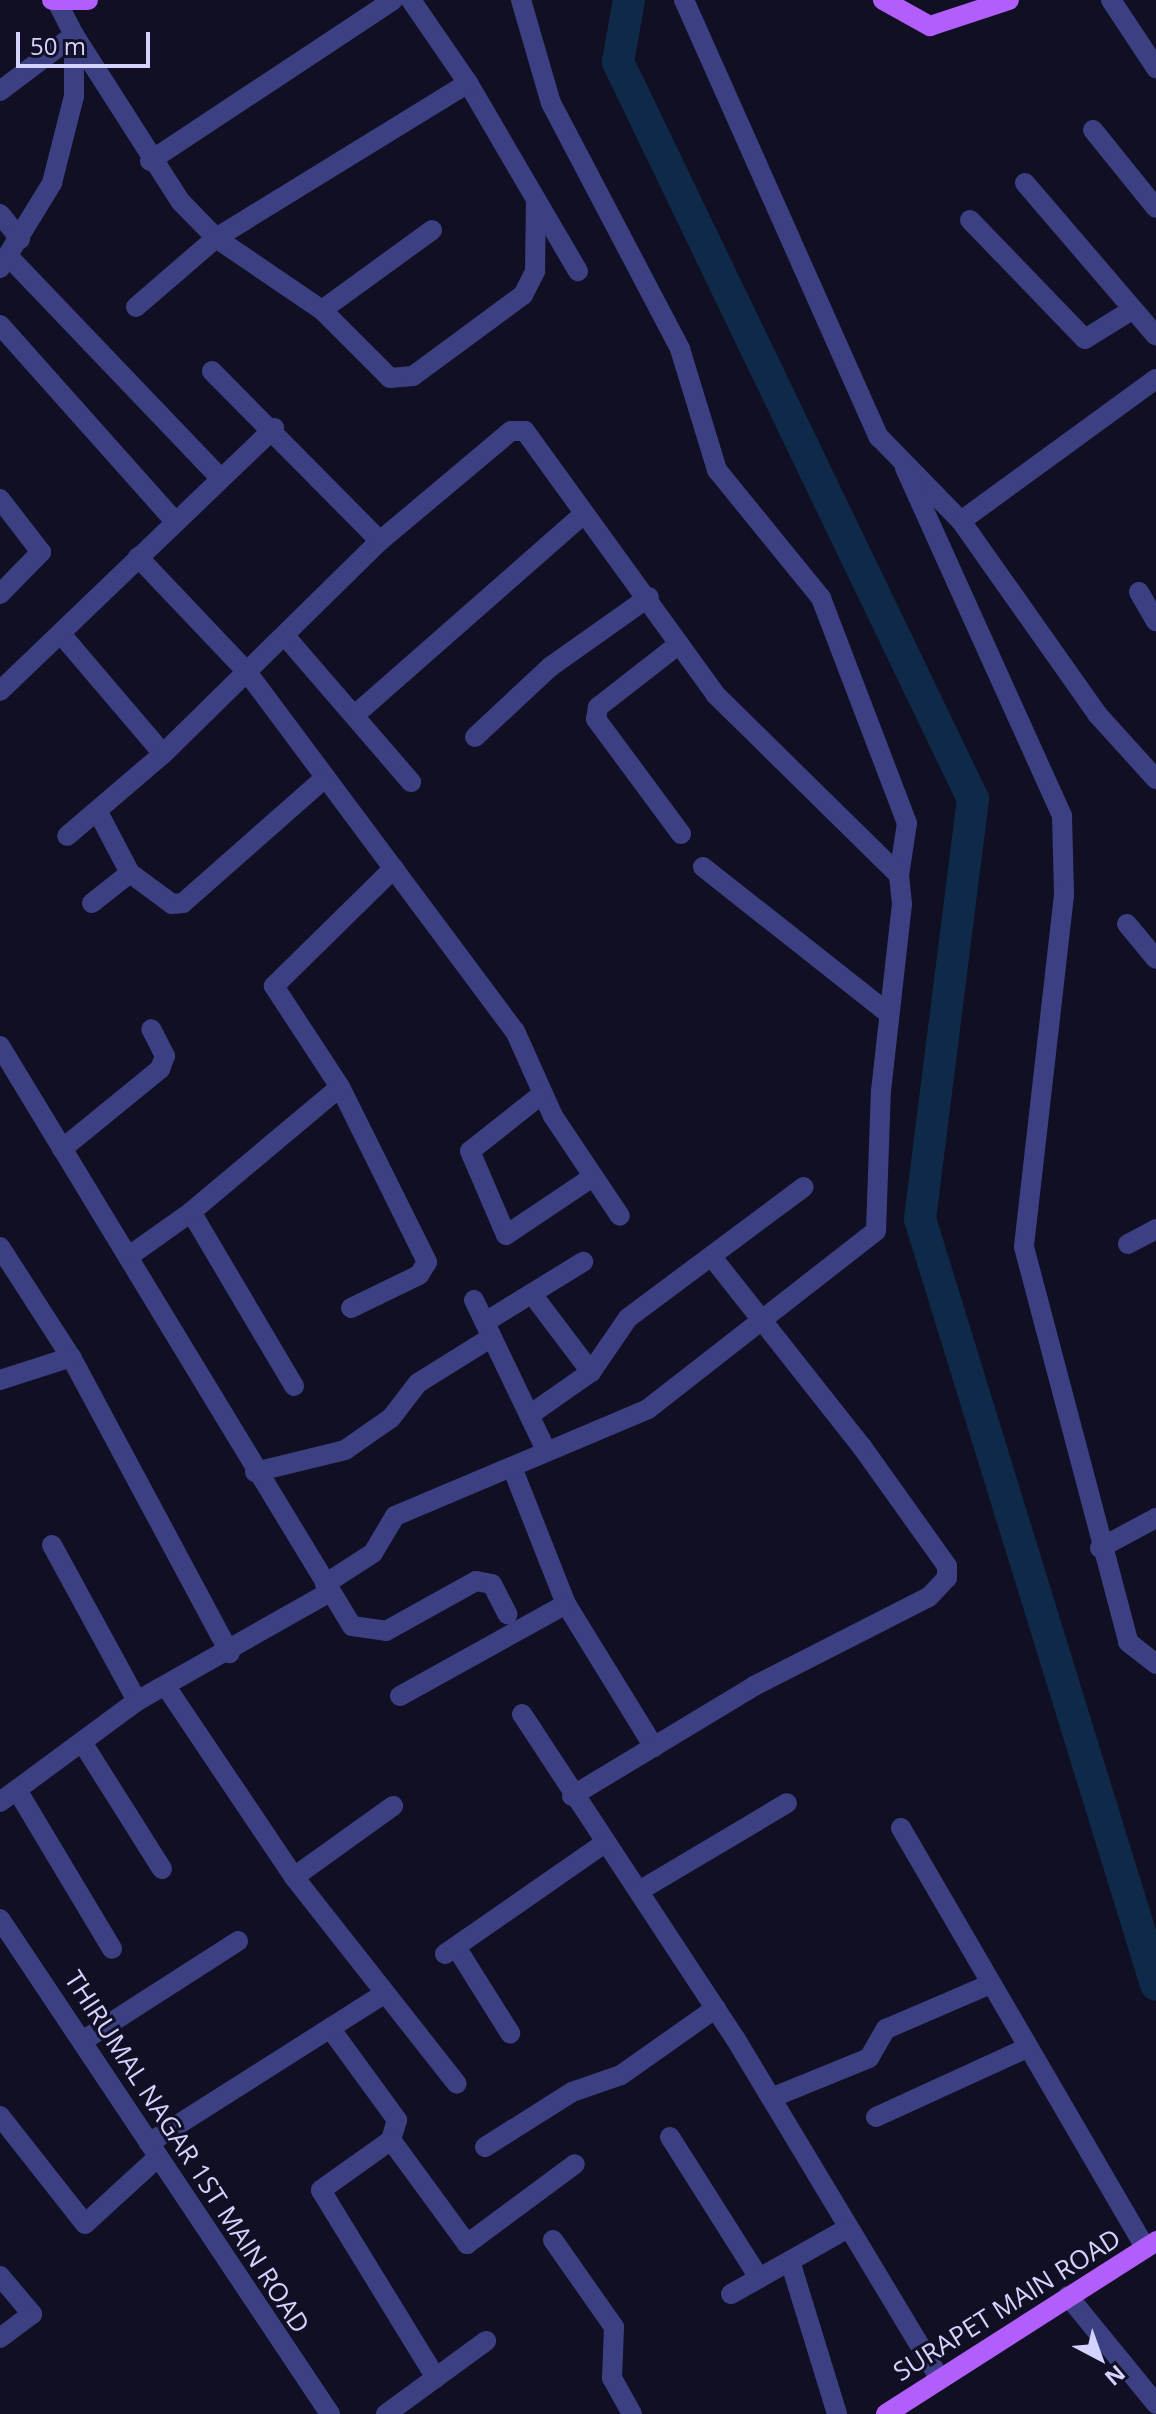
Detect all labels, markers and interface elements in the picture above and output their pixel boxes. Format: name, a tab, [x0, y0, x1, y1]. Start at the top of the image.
scale bar	[20, 16, 154, 66]
text: 50 m	[30, 29, 86, 62]
street label: THIRUMAL NAGAR 1ST MAIN ROAD	[58, 1965, 316, 2339]
street label: SURAPET MAIN ROAD	[888, 2222, 1126, 2388]
north arrow	[1060, 2318, 1140, 2398]

